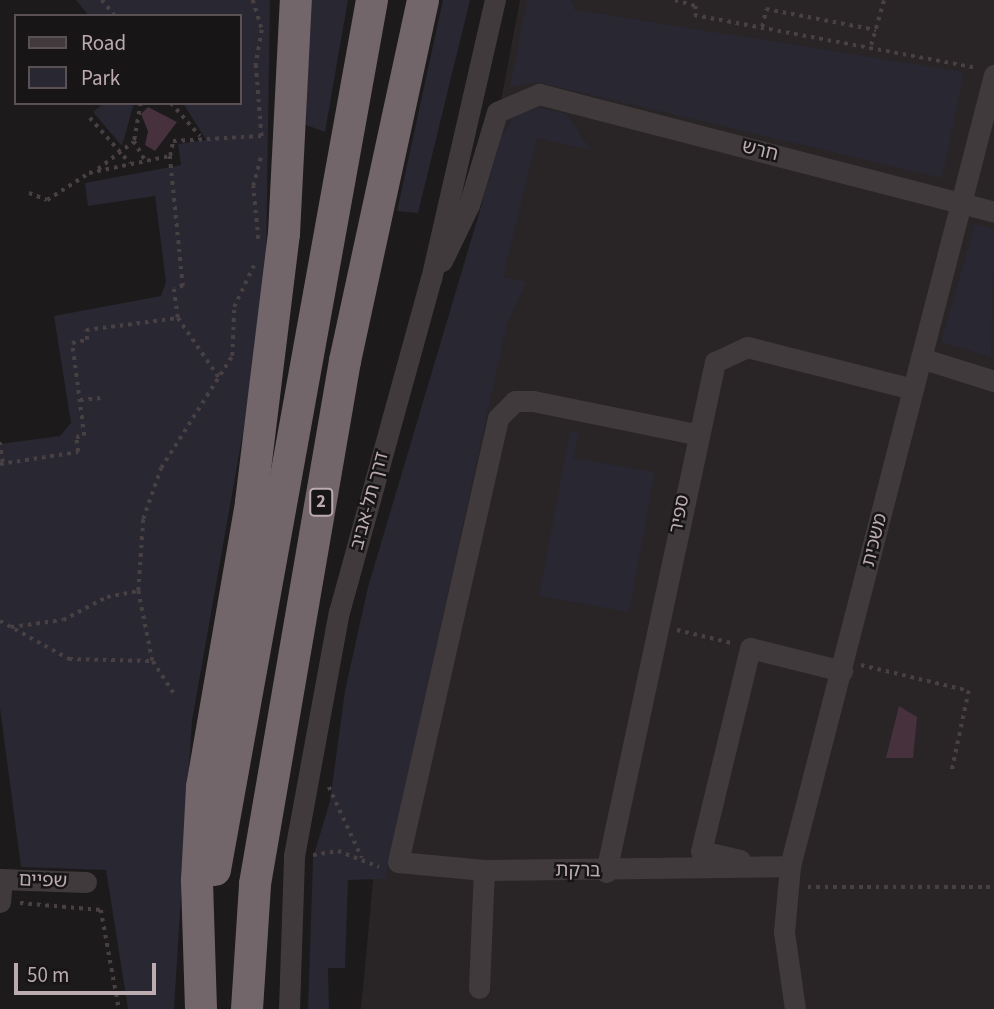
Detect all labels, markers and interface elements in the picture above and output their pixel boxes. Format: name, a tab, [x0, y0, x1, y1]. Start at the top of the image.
legend	[14, 14, 242, 105]
text: Road	[81, 28, 126, 58]
text: Park	[81, 63, 120, 93]
street label: חרש	[740, 136, 780, 166]
street label: דרך תל-אביב	[346, 450, 394, 552]
road number: 2	[309, 488, 333, 516]
street label: ספיר	[665, 493, 695, 535]
street label: משכית	[857, 511, 893, 569]
street label: ברקת	[555, 859, 601, 883]
street label: שפיים	[18, 869, 68, 893]
scale bar	[18, 950, 159, 994]
text: 50 m	[27, 960, 69, 990]

